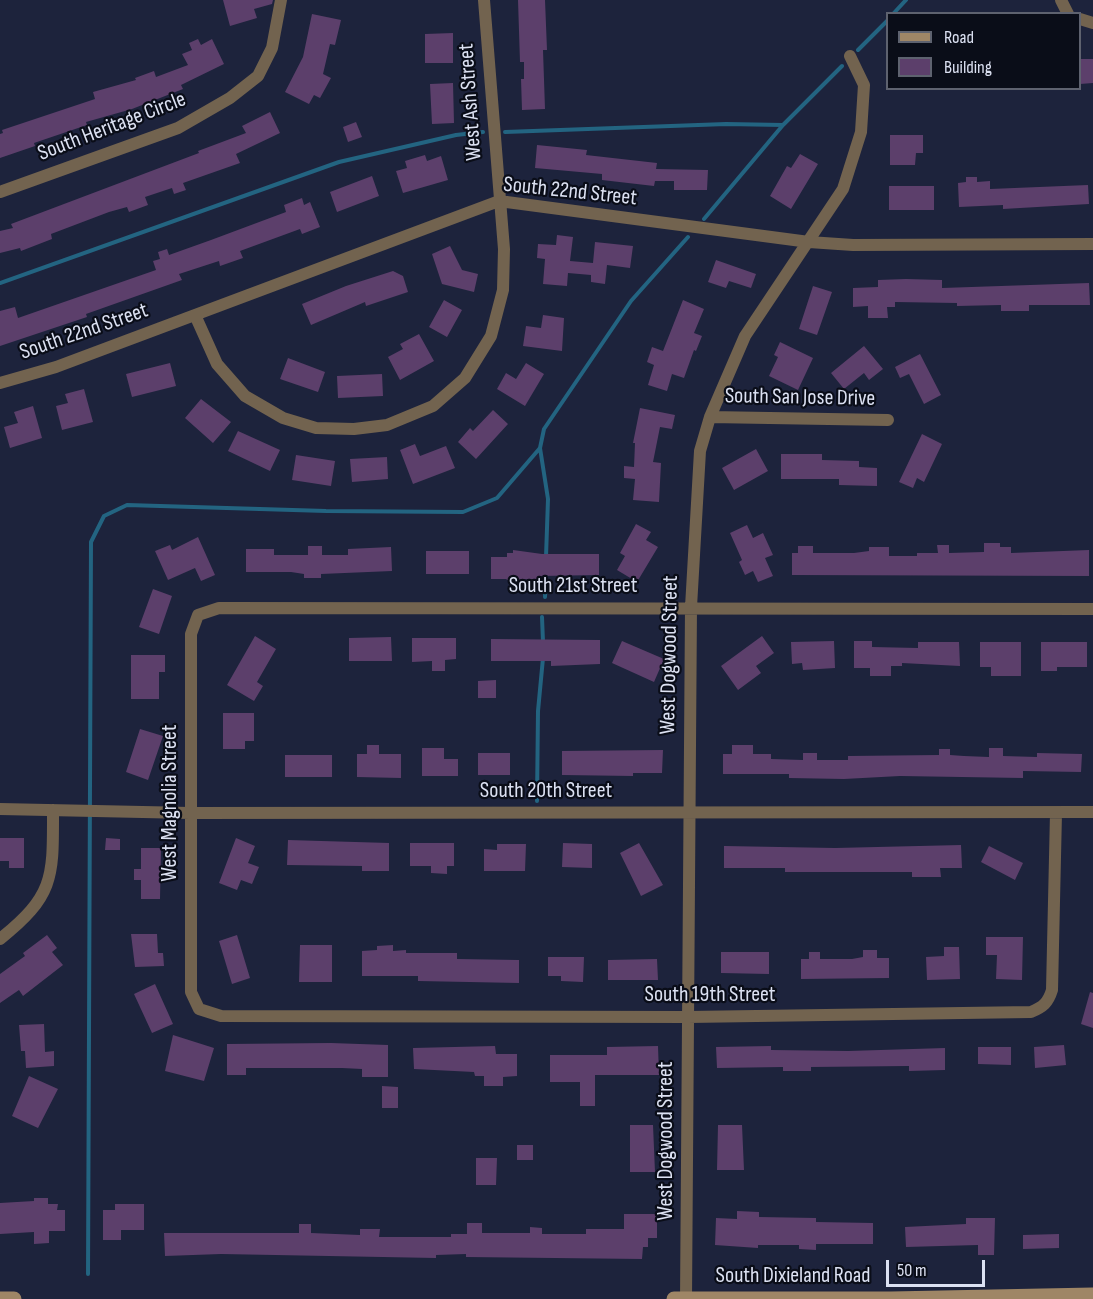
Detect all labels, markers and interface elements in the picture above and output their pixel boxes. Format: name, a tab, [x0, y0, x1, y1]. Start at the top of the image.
legend	[886, 12, 1081, 90]
text: Road	[944, 27, 974, 48]
street label: West Ash Street	[454, 42, 488, 162]
text: Building	[944, 57, 992, 78]
street label: South Heritage Circle	[34, 87, 190, 167]
street label: South 22nd Street	[502, 172, 638, 212]
street label: South 22nd Street	[16, 298, 152, 366]
street label: South San Jose Drive	[725, 383, 875, 413]
street label: South 21st Street	[509, 573, 637, 599]
street label: West Dogwood Street	[655, 575, 685, 735]
street label: West Magnolia Street	[157, 725, 183, 881]
street label: South 20th Street	[480, 778, 612, 804]
street label: South 19th Street	[644, 982, 776, 1008]
street label: West Dogwood Street	[653, 1062, 679, 1220]
scale bar	[889, 1248, 988, 1286]
text: 50 m	[897, 1260, 927, 1281]
street label: South Dixieland Road	[716, 1263, 870, 1289]

